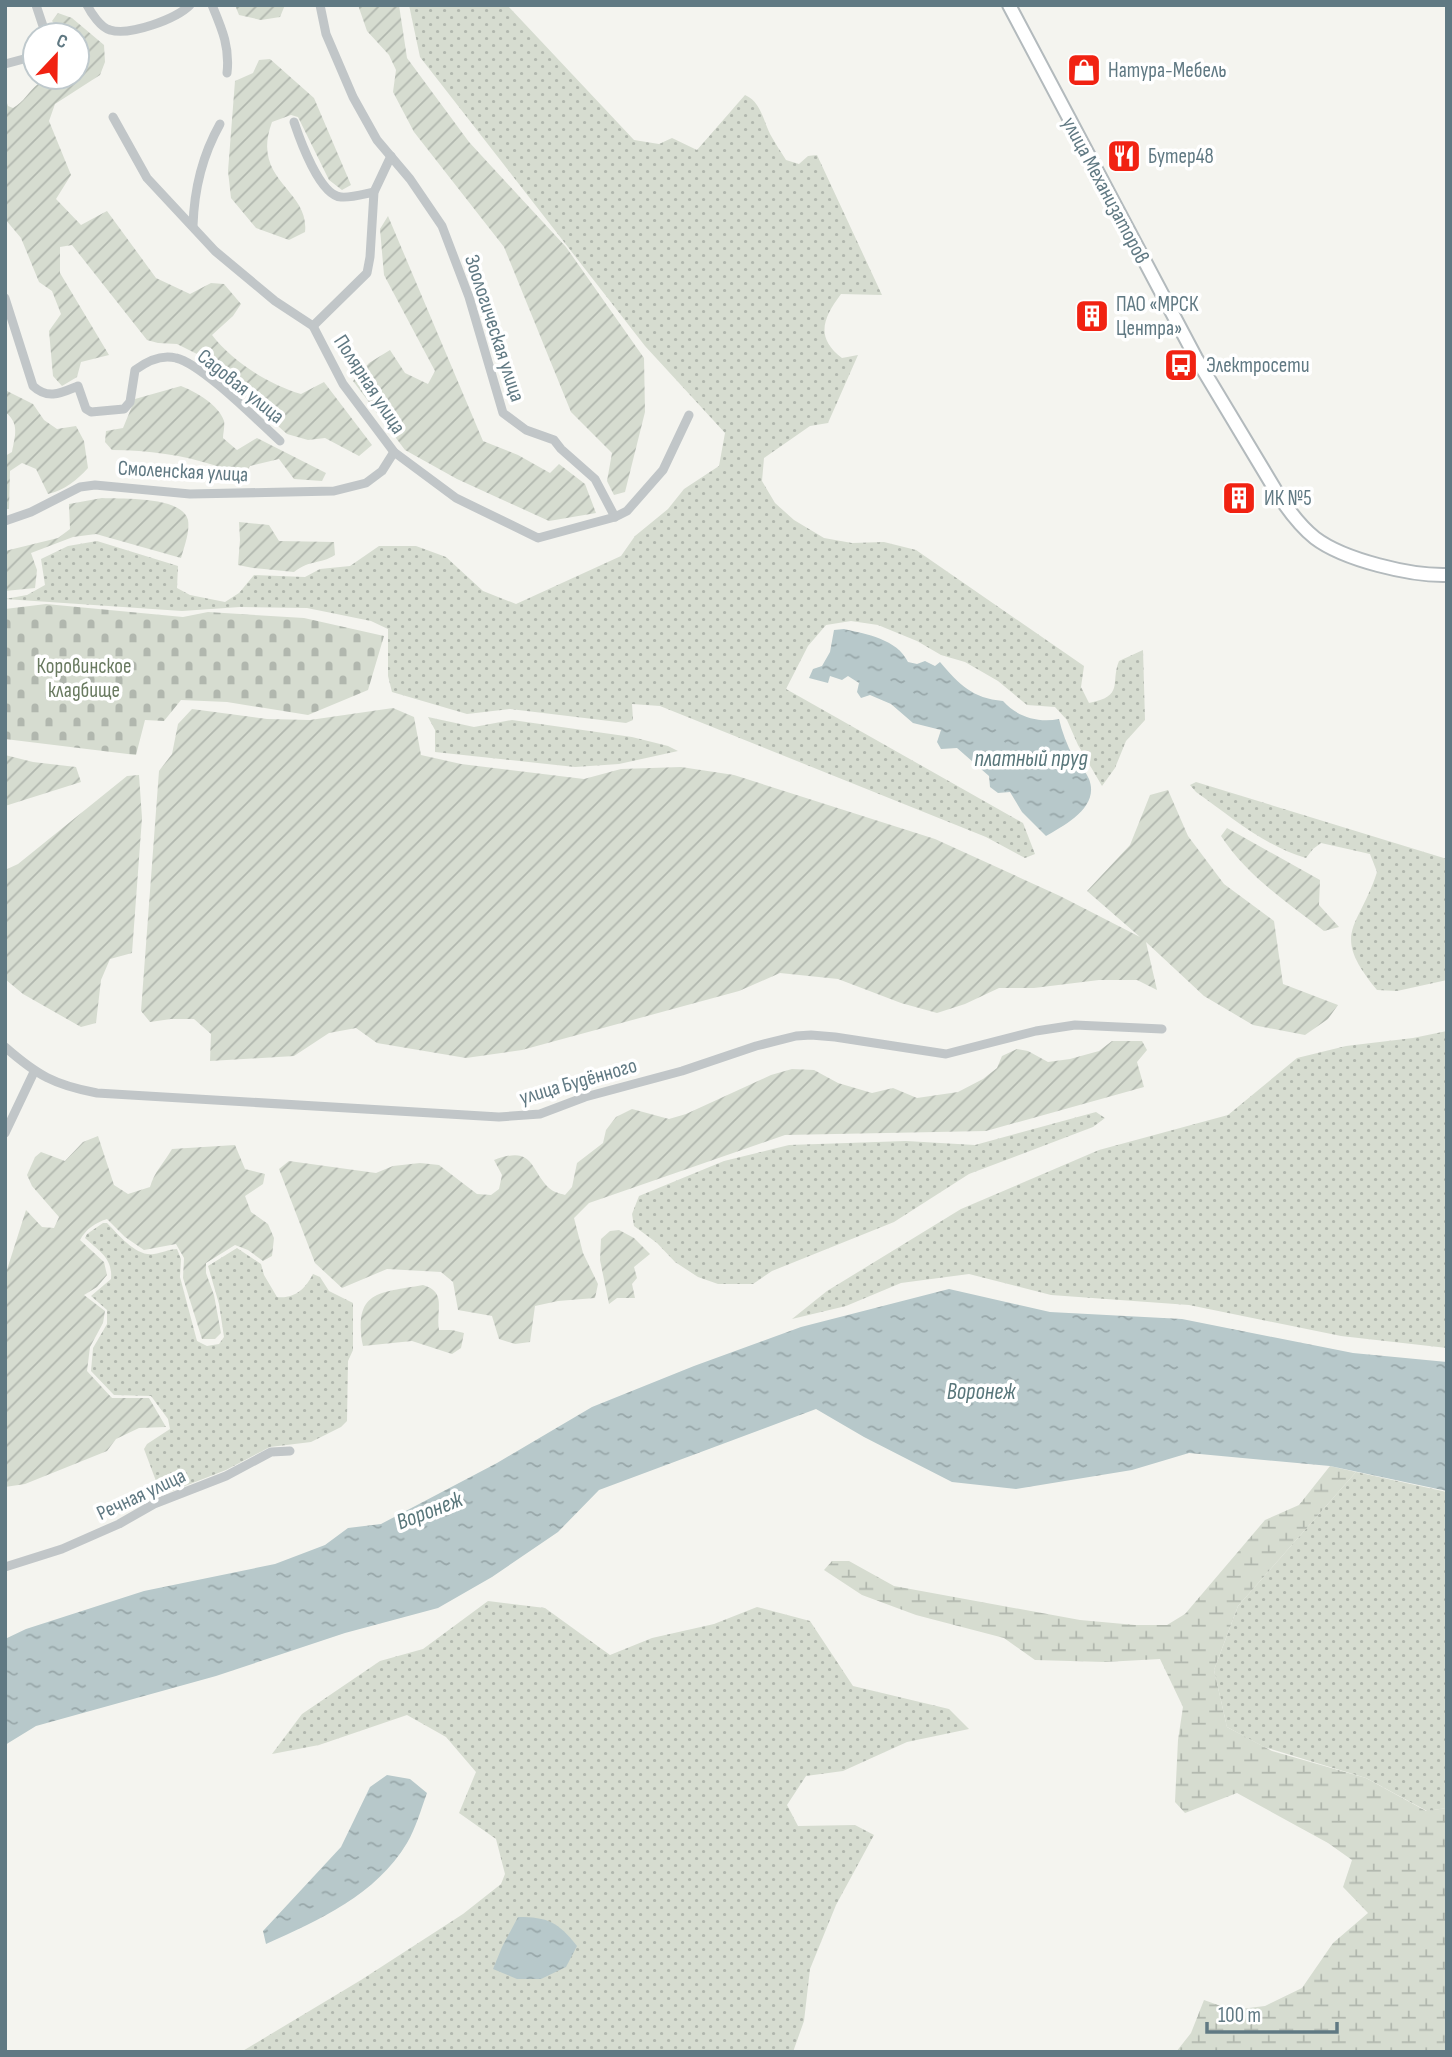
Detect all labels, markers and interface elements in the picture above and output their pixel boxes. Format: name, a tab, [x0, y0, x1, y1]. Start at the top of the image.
north arrow	[21, 21, 91, 91]
text: С	[53, 29, 71, 54]
shop icon: Натура-Мебель	[1065, 51, 1103, 89]
place label: Натура-Мебель	[1108, 58, 1227, 83]
street label: улица Механизаторов	[1056, 113, 1155, 268]
restaurant icon: Бутер48	[1105, 137, 1143, 175]
place label: Бутер48	[1148, 144, 1214, 169]
street label: Зоологическая улица	[459, 251, 530, 405]
place label: ПАО «МРСК Центра»	[1116, 292, 1199, 341]
building icon: ПАО «МРСК Центра»	[1073, 297, 1111, 335]
street label: Полярная улица	[328, 330, 411, 439]
street label: Садовая улица	[192, 344, 289, 429]
bus stop icon: Электросети	[1162, 346, 1200, 384]
place label: Электросети	[1206, 353, 1309, 378]
street label: Смоленская улица	[117, 456, 249, 487]
building icon: ИК №5	[1220, 479, 1258, 517]
place label: ИК №5	[1264, 486, 1312, 511]
park label: Коровинское кладбище	[37, 654, 131, 703]
water label: платный пруд	[974, 745, 1088, 773]
street label: улица Будённого	[517, 1053, 640, 1110]
water label: Воронеж	[947, 1378, 1016, 1406]
street label: Речная улица	[93, 1463, 190, 1526]
water label: Воронеж	[392, 1485, 467, 1536]
scale bar	[1207, 1990, 1336, 2034]
text: 100 m	[1218, 2003, 1261, 2028]

